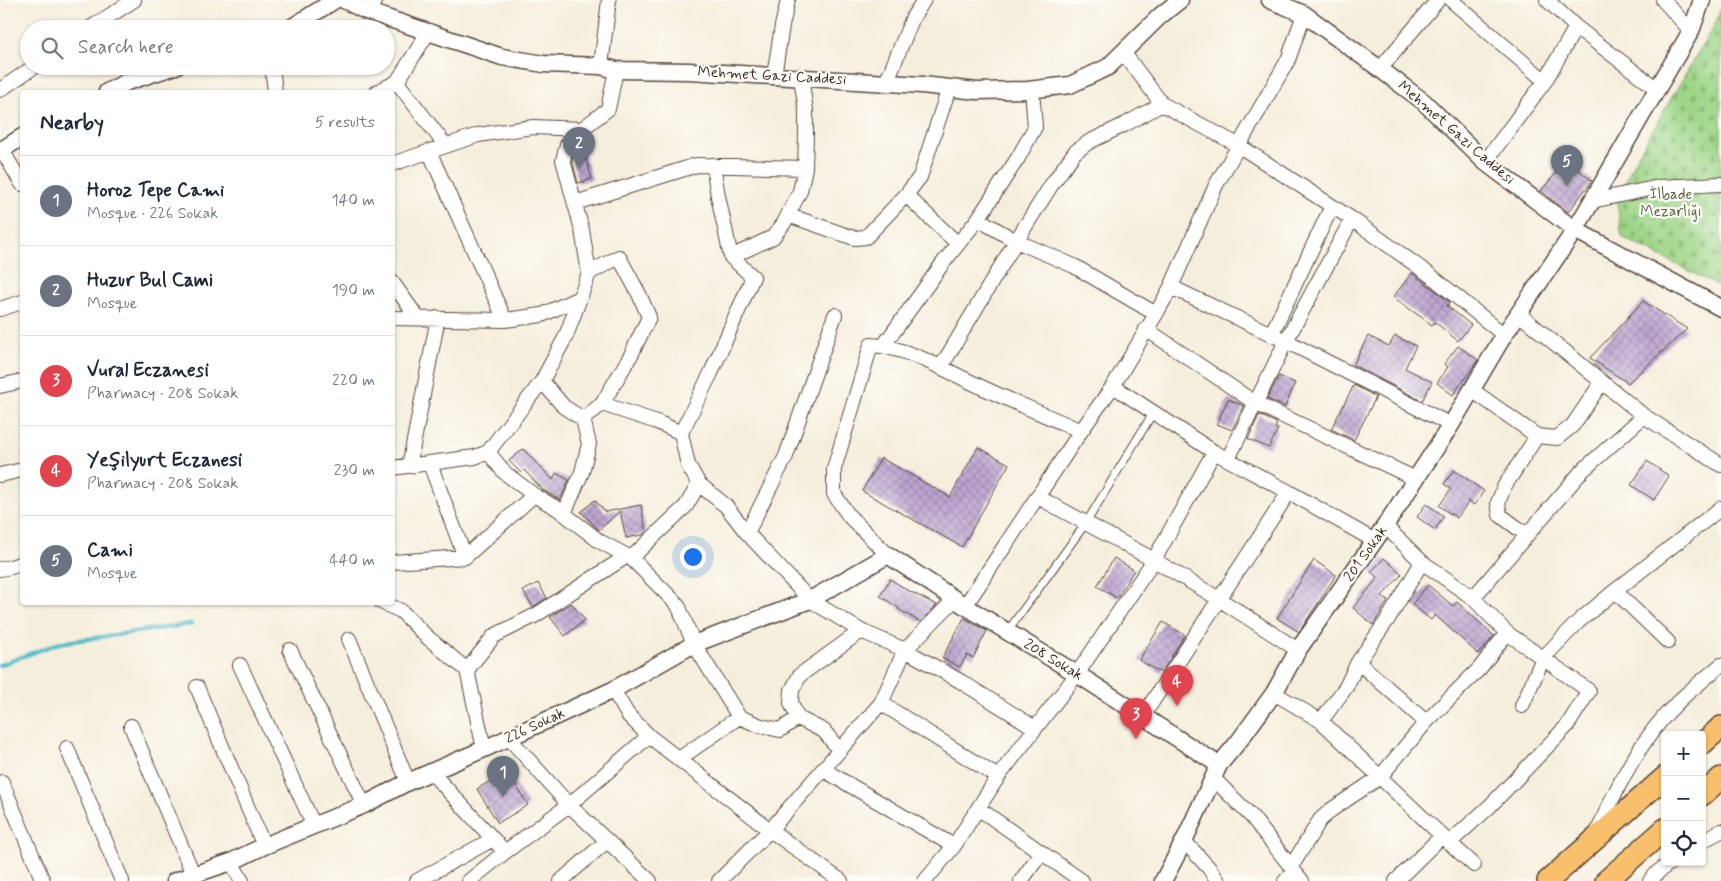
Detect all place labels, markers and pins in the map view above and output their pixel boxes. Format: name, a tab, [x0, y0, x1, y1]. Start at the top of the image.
pin: 2	[563, 127, 595, 168]
pin: 5	[1551, 145, 1583, 186]
pin: 4	[1161, 665, 1193, 706]
pin: 3	[1120, 698, 1152, 739]
pin: 1	[487, 756, 519, 797]

